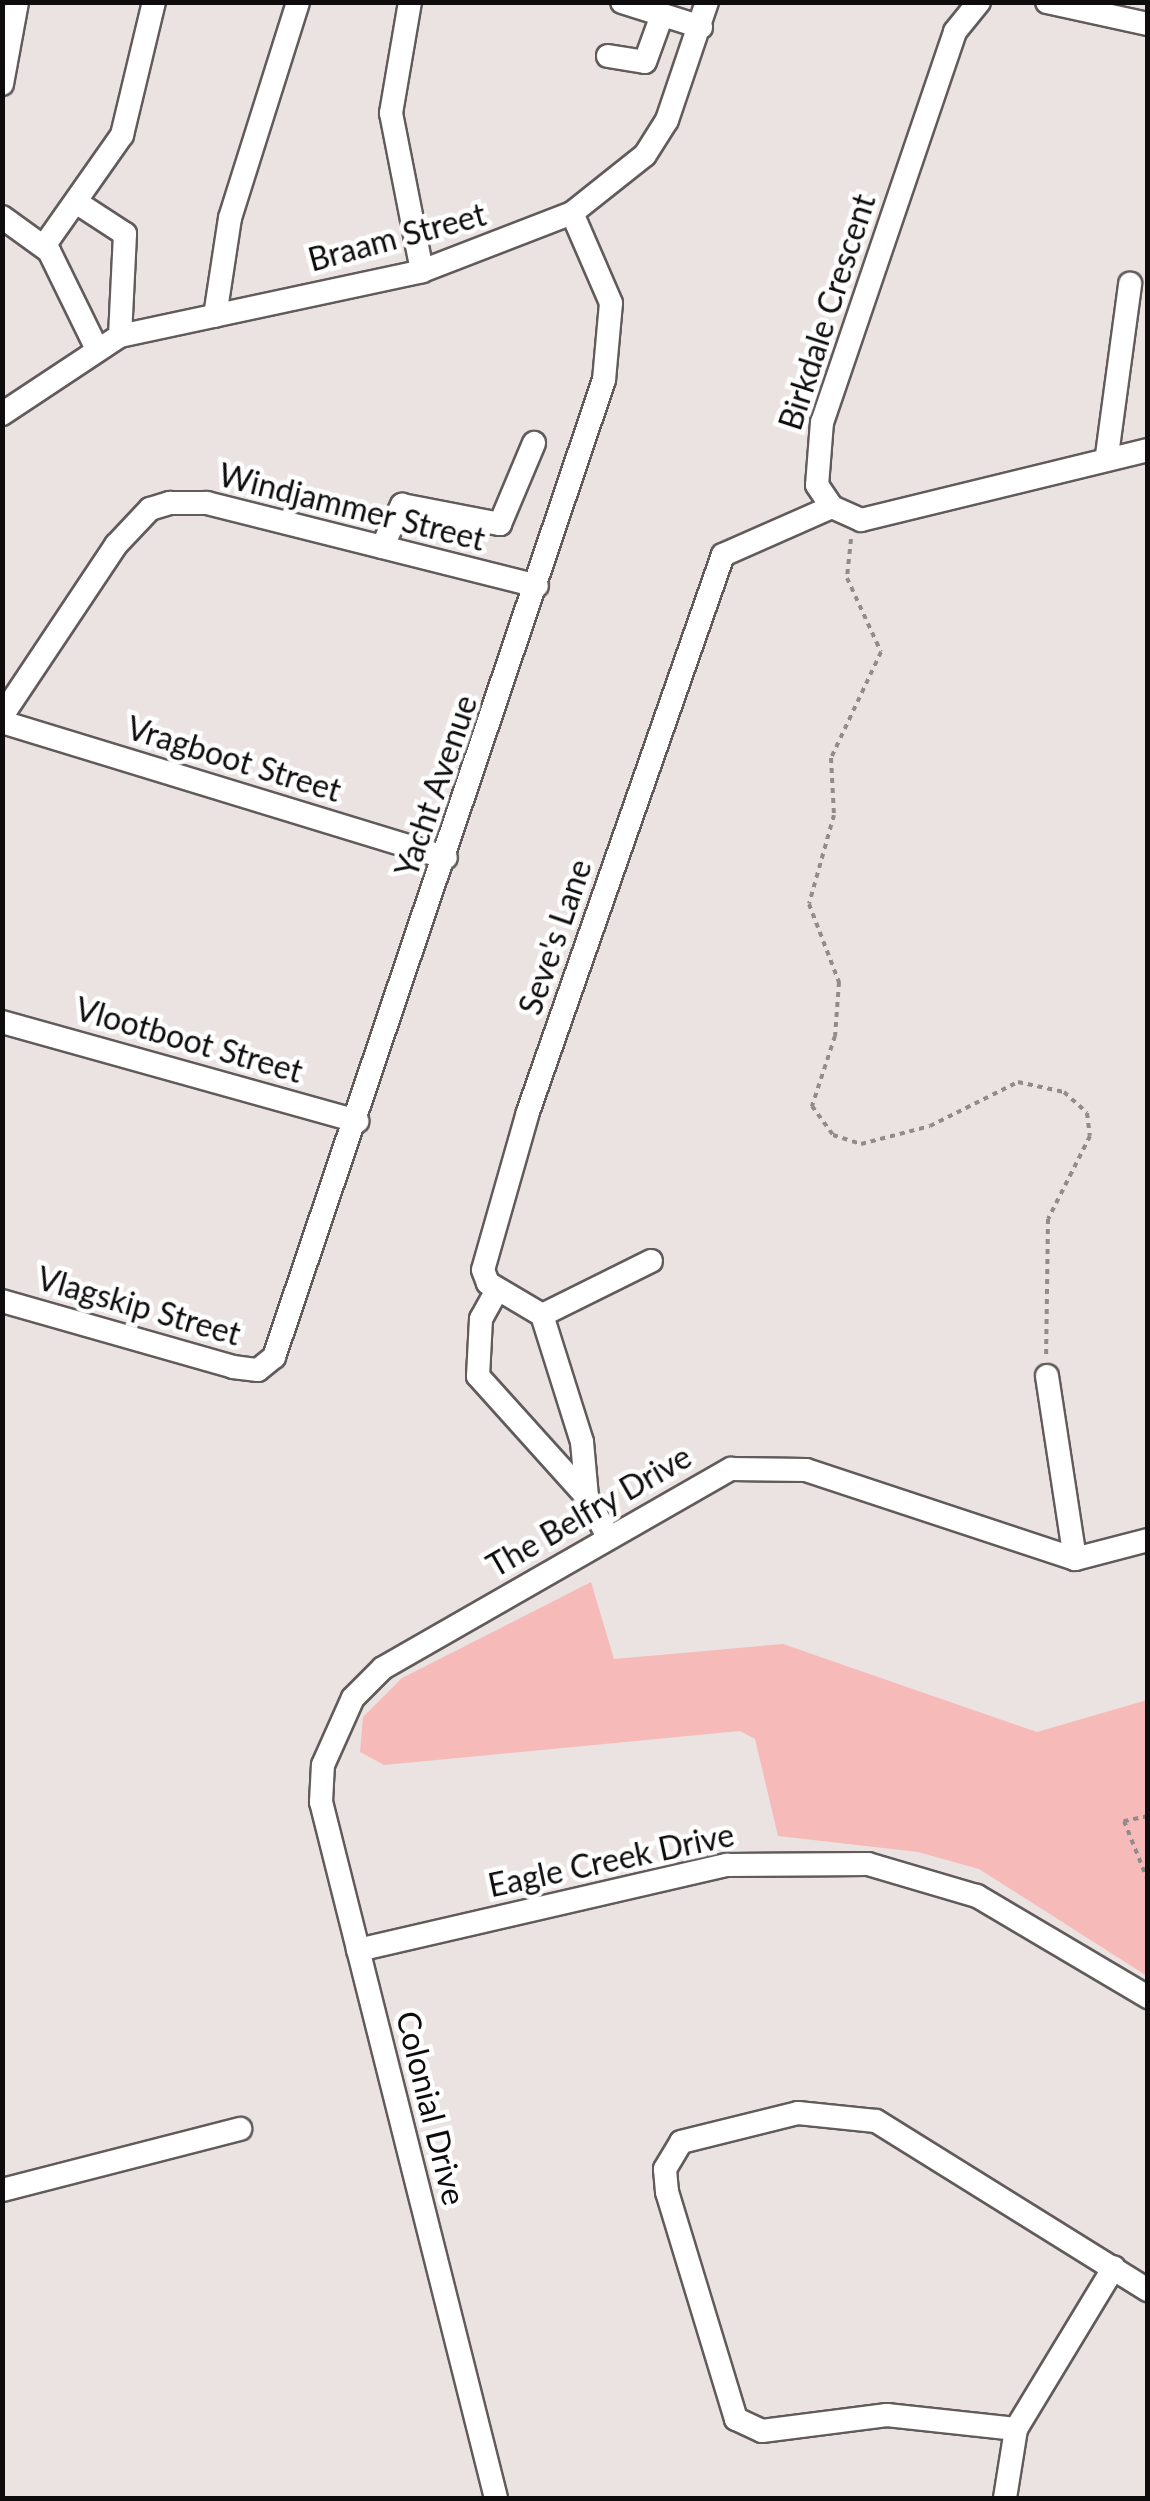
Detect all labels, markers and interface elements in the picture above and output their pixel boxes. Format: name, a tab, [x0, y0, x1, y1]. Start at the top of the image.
street label: Birkdale Crescent	[771, 189, 883, 435]
street label: Braam Street	[304, 195, 490, 279]
street label: Windjammer Street	[215, 455, 489, 559]
street label: Yacht Avenue	[387, 690, 485, 882]
street label: Vragboot Street	[122, 708, 346, 810]
street label: Seve's Lane	[511, 854, 599, 1020]
street label: Vlootboot Street	[71, 989, 307, 1091]
street label: Vlagskip Street	[33, 1259, 245, 1353]
street label: The Belfry Drive	[480, 1437, 698, 1585]
street label: Eagle Creek Drive	[485, 1815, 737, 1905]
street label: Colonial Drive	[388, 2007, 474, 2209]

